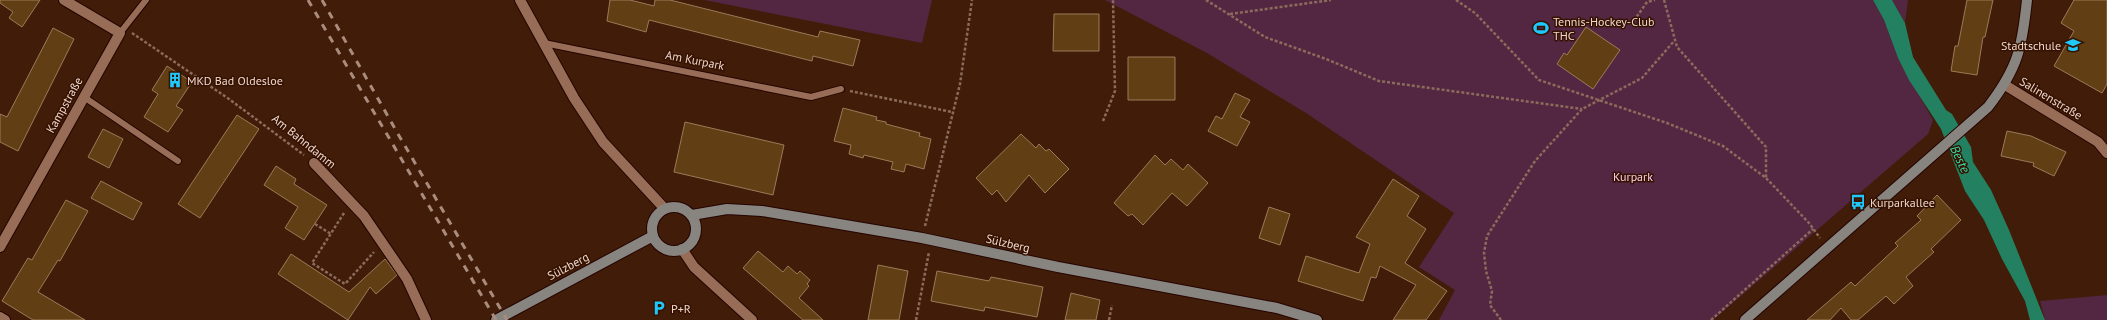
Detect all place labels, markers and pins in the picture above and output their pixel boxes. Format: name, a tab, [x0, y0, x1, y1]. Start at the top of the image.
place label: Tennis-Hockey-Club THC	[1553, 14, 1655, 43]
sports icon: Tennis-Hockey-Club THC	[1532, 19, 1550, 37]
school or university icon: Stadtschule	[2064, 36, 2082, 54]
place label: Stadtschule	[2001, 38, 2061, 53]
building icon: MKD Bad Oldesloe	[166, 71, 184, 89]
place label: MKD Bad Oldesloe	[187, 73, 283, 88]
bus stop icon: Kurparkallee	[1849, 193, 1867, 211]
place label: Kurparkallee	[1870, 195, 1935, 210]
parking icon: P+R	[650, 299, 668, 317]
place label: P+R	[671, 301, 691, 316]

